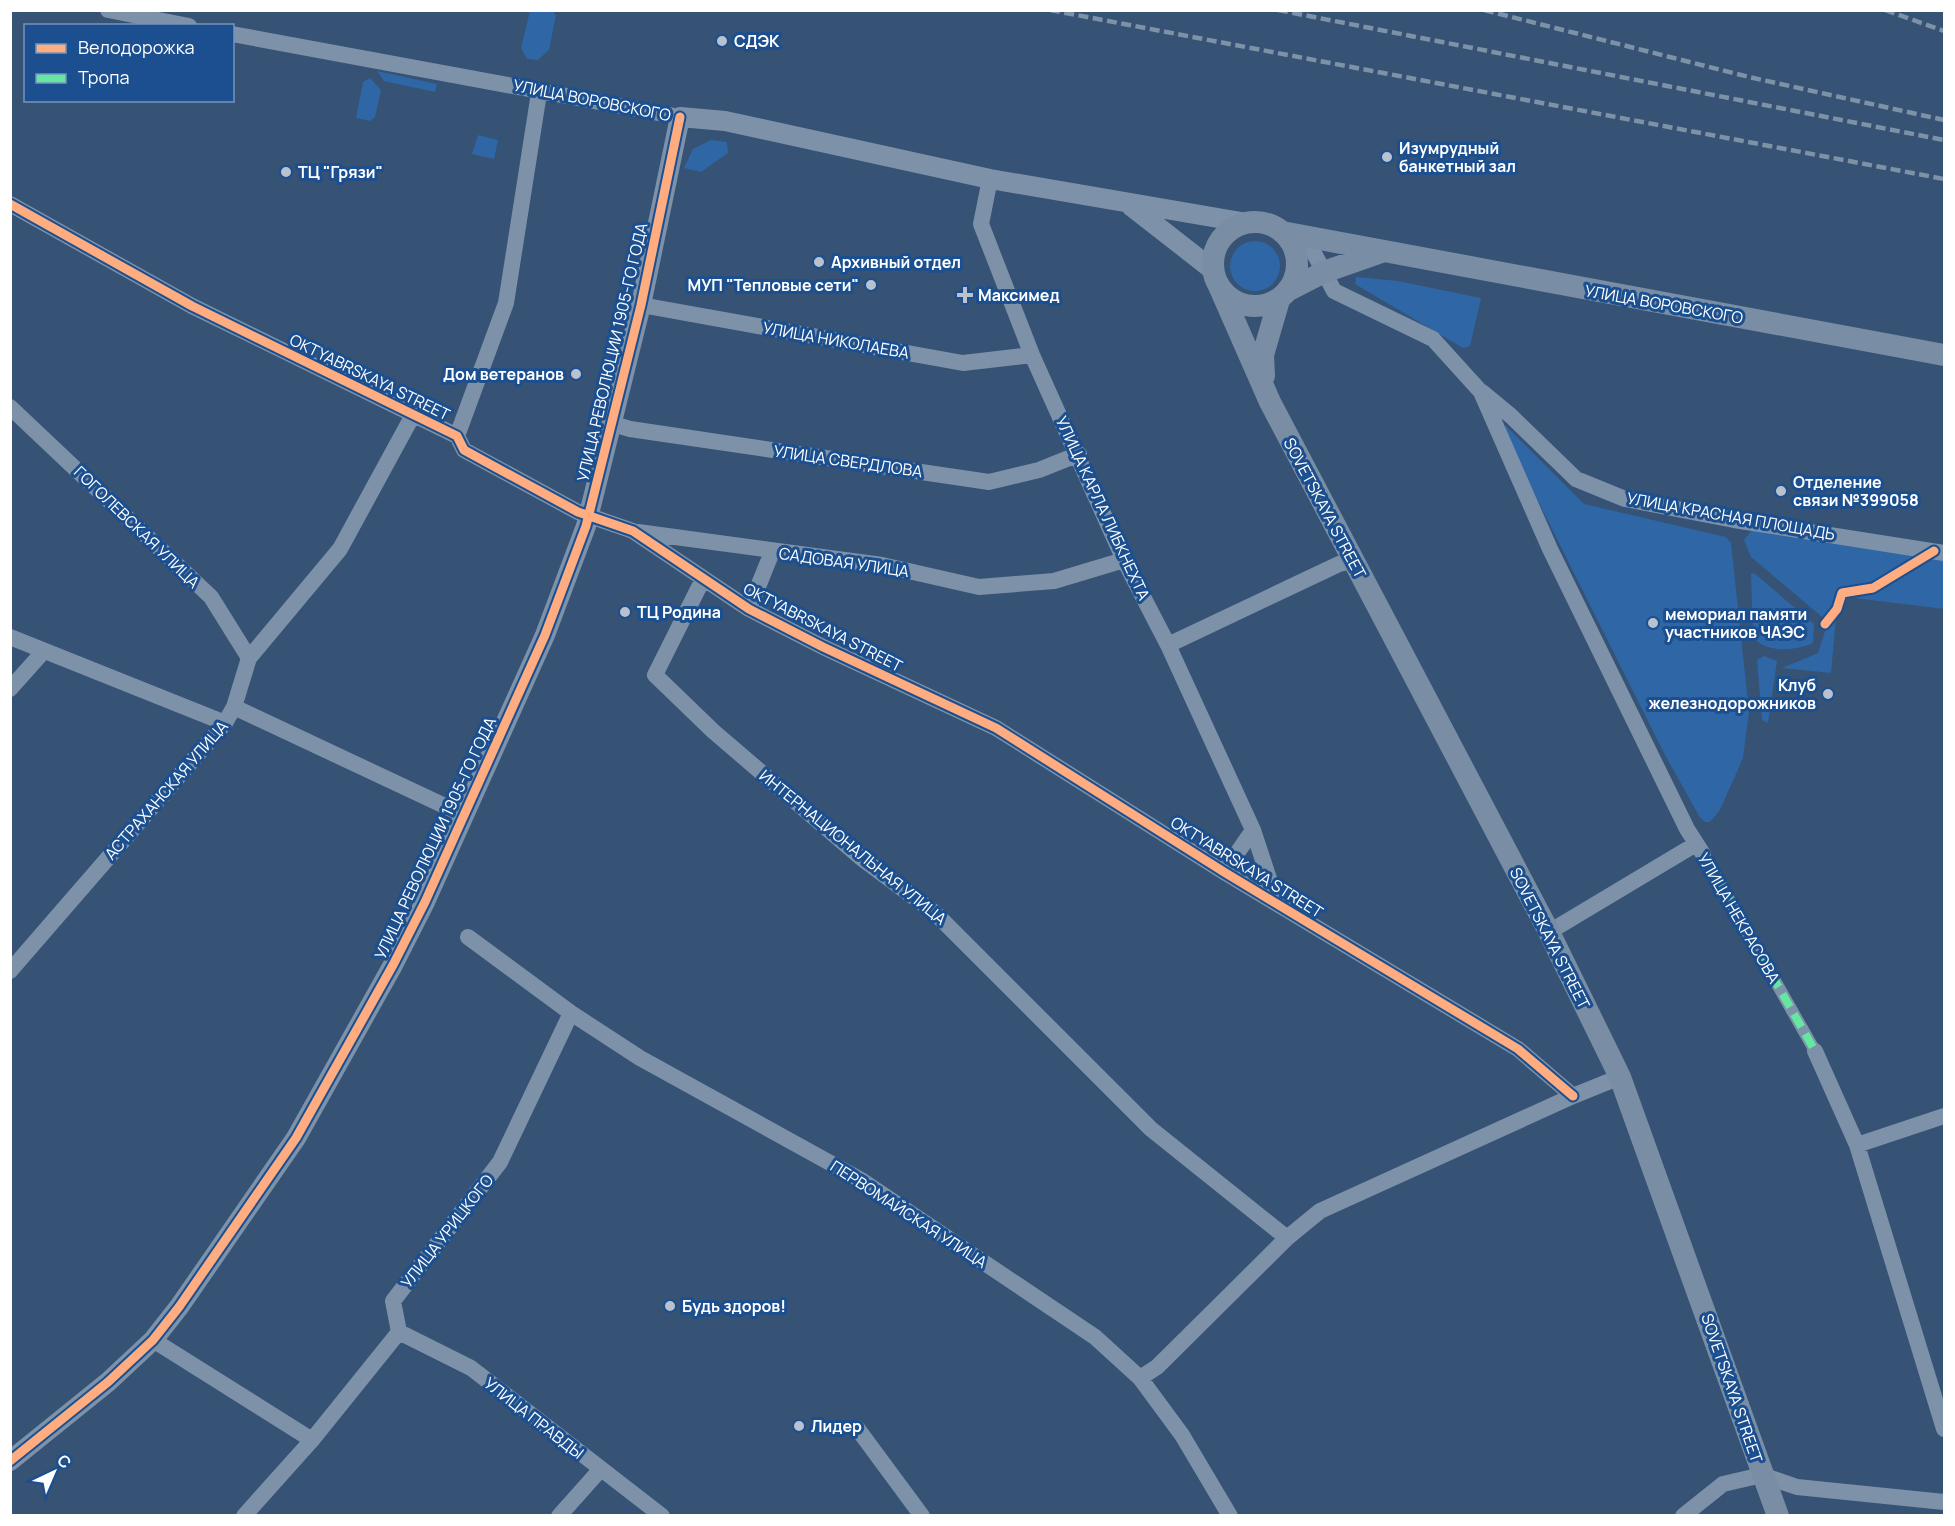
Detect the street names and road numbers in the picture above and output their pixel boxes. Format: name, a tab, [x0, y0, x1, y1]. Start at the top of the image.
street label: УЛИЦА ВОРОВСКОГО	[511, 74, 673, 126]
street label: УЛИЦА РЕВОЛЮЦИИ 1905-ГО ГОДА	[571, 220, 653, 484]
street label: УЛИЦА ВОРОВСКОГО	[1583, 279, 1745, 329]
street label: УЛИЦА НИКОЛАЕВА	[761, 316, 911, 364]
street label: OKTYABRSKAYA STREET	[286, 329, 454, 426]
street label: УЛИЦА КАРЛА ЛИБКНЕХТА	[1051, 413, 1155, 603]
street label: SOVETSKAYA STREET	[1279, 434, 1372, 583]
street label: УЛИЦА СВЕРДЛОВА	[772, 440, 924, 482]
street label: ГОГОЛЕВСКАЯ УЛИЦА	[69, 461, 205, 593]
street label: УЛИЦА КРАСНАЯ ПЛОЩАДЬ	[1625, 487, 1837, 545]
street label: САДОВАЯ УЛИЦА	[778, 542, 910, 582]
street label: OKTYABRSKAYA STREET	[740, 577, 907, 677]
street label: УЛИЦА РЕВОЛЮЦИИ 1905-ГО ГОДА	[369, 713, 501, 963]
street label: АСТРАХАНСКАЯ УЛИЦА	[99, 716, 233, 864]
street label: ИНТЕРНАЦИОНАЛЬНАЯ УЛИЦА	[755, 765, 951, 929]
street label: OKTYABRSKAYA STREET	[1167, 811, 1328, 923]
street label: УЛИЦА НЕКРАСОВА	[1693, 849, 1785, 987]
street label: SOVETSKAYA STREET	[1505, 863, 1595, 1013]
street label: ПЕРВОМАЙСКАЯ УЛИЦА	[826, 1155, 992, 1273]
street label: УЛИЦА УРИЦКОГО	[396, 1169, 499, 1292]
street label: SOVETSKAYA STREET	[1696, 1311, 1768, 1466]
street label: УЛИЦА ПРАВДЫ	[480, 1372, 588, 1464]

